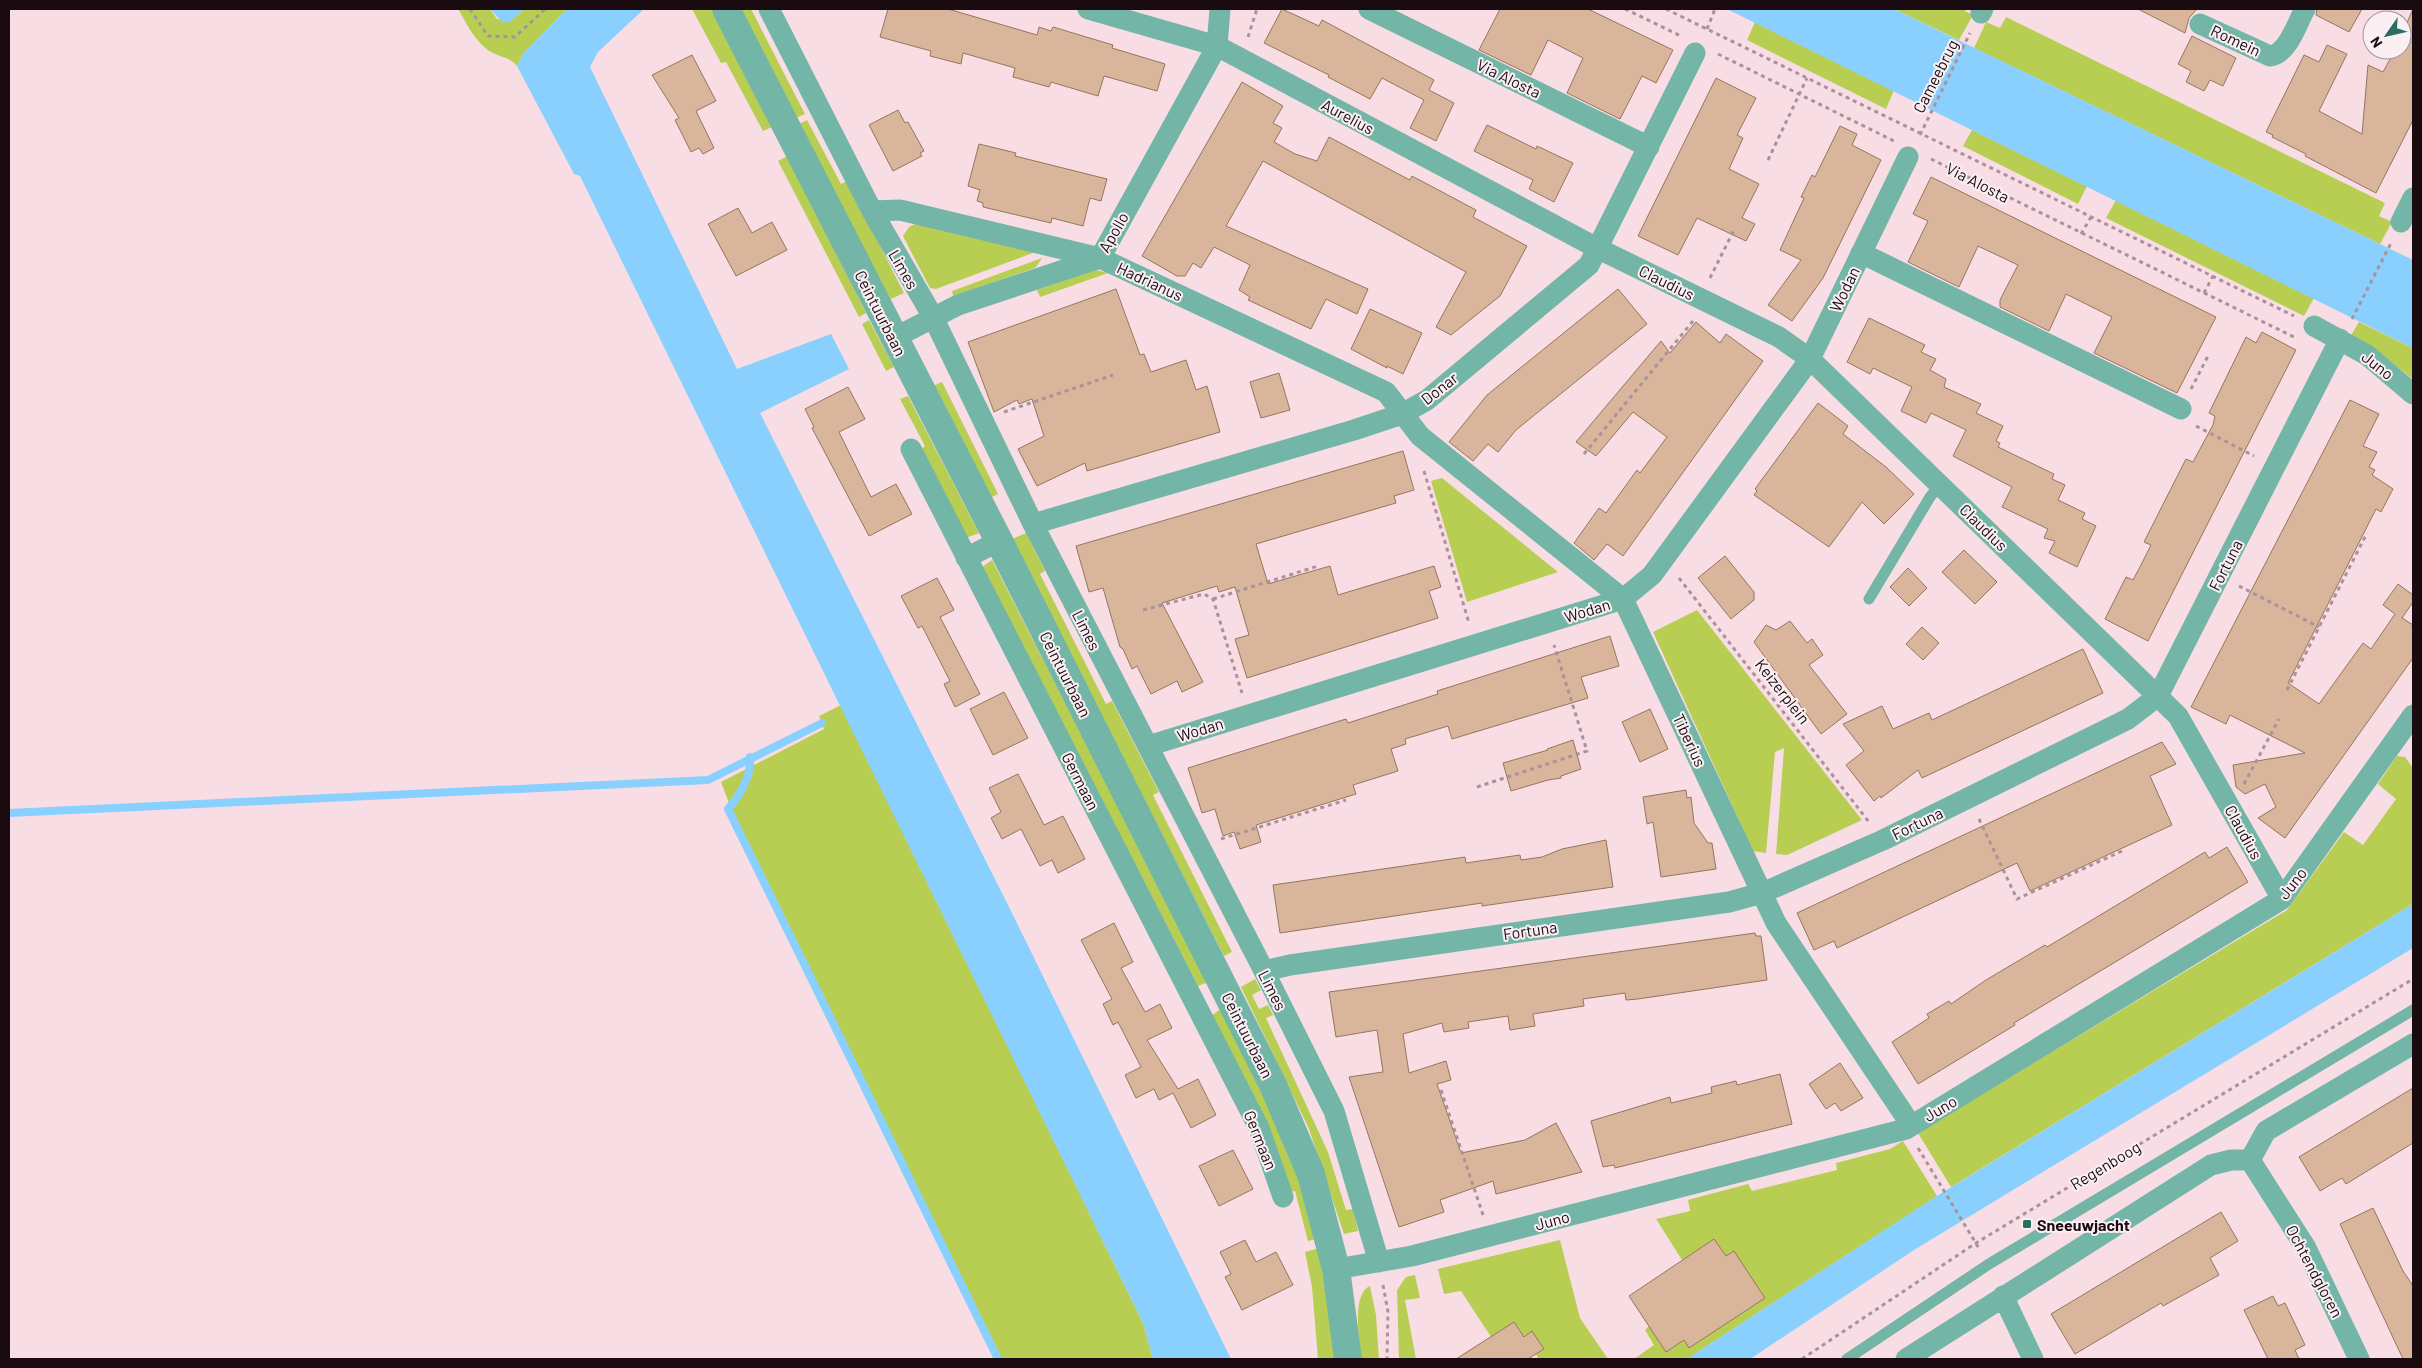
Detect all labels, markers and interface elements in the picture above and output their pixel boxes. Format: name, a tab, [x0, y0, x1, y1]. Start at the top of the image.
north arrow	[2362, 10, 2412, 60]
street label: Romein	[2208, 20, 2264, 60]
text: N	[2366, 34, 2385, 51]
street label: Cameebrug	[1908, 36, 1962, 116]
street label: Via Alosta	[1474, 54, 1544, 102]
street label: Aurelius	[1319, 94, 1377, 138]
street label: Via Alosta	[1943, 158, 2013, 206]
street label: Apollo	[1094, 209, 1132, 255]
street label: Limes	[885, 246, 923, 292]
street label: Hadrianus	[1114, 258, 1186, 304]
street label: Claudius	[1636, 260, 1698, 304]
street label: Wodan	[1825, 263, 1863, 315]
street label: Ceintuurbaan	[851, 267, 911, 359]
street label: Juno	[2358, 347, 2398, 383]
street label: Donar	[1417, 368, 1461, 408]
street label: Claudius	[1956, 500, 2012, 554]
street label: Fortuna	[2204, 536, 2246, 594]
street label: Wodan	[1561, 594, 1613, 626]
street label: Limes	[1069, 607, 1105, 653]
street label: Ceintuurbaan	[1036, 628, 1096, 720]
street label: Keizerplein	[1752, 655, 1814, 727]
street label: Tiberius	[1669, 710, 1711, 770]
street label: Wodan	[1174, 713, 1226, 745]
street label: Germaan	[1058, 749, 1104, 813]
street label: Claudius	[2221, 801, 2267, 863]
street label: Fortuna	[1888, 803, 1946, 843]
street label: Juno	[2274, 863, 2310, 903]
street label: Fortuna	[1502, 917, 1558, 943]
street label: Limes	[1255, 967, 1291, 1013]
street label: Ceintuurbaan	[1218, 989, 1278, 1081]
street label: Juno	[1920, 1091, 1960, 1125]
street label: Germaan	[1241, 1108, 1281, 1172]
street label: Regenboog	[2066, 1137, 2144, 1193]
street label: Juno	[1533, 1206, 1571, 1234]
place label: Sneeuwjacht	[2037, 1215, 2130, 1234]
marker: Sneeuwjacht	[2021, 1218, 2033, 1230]
street label: Ochtendgloren	[2283, 1221, 2347, 1321]

